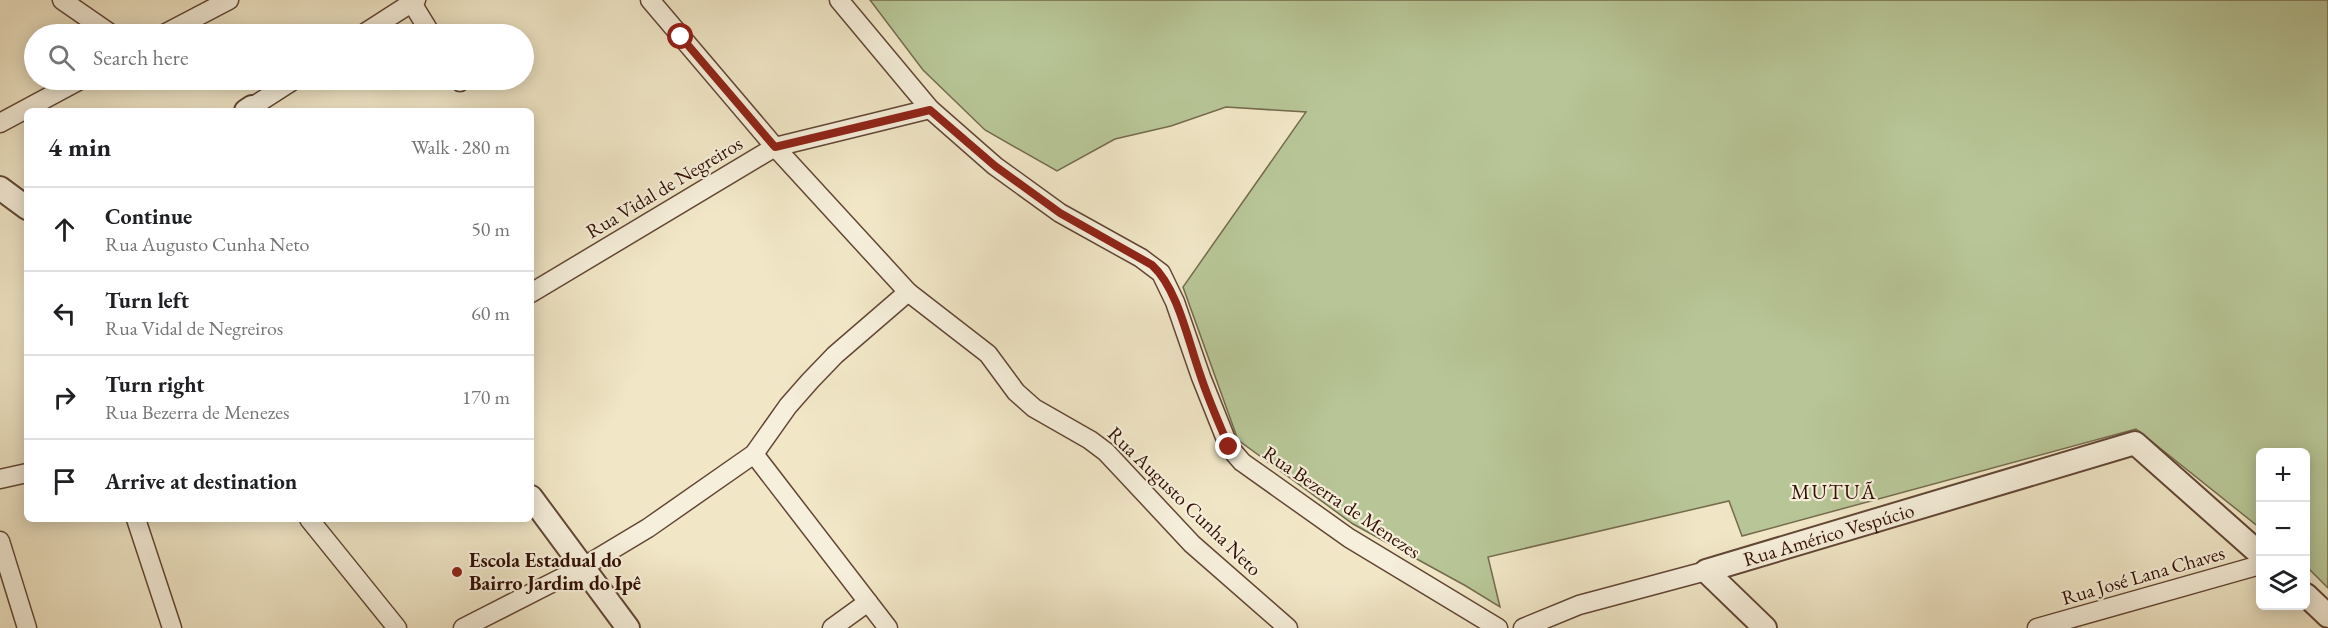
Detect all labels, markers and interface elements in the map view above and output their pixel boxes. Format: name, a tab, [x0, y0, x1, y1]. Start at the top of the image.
route start	[667, 23, 693, 49]
search box	[24, 24, 534, 90]
icon: search	[45, 41, 78, 74]
text: Search here	[93, 43, 188, 72]
text: 4 min	[48, 130, 111, 164]
street label: Rua Vidal de Negreiros	[581, 130, 747, 244]
text: Walk · 280 m	[411, 134, 510, 160]
text: Continue	[105, 202, 192, 231]
icon: ahead	[48, 213, 81, 246]
text: 50 m	[471, 216, 510, 242]
text: Rua Augusto Cunha Neto	[105, 231, 309, 257]
text: Turn left	[105, 286, 189, 315]
icon: left	[48, 297, 81, 330]
text: 60 m	[471, 300, 510, 326]
text: Rua Vidal de Negreiros	[105, 315, 283, 341]
text: Turn right	[105, 370, 204, 399]
icon: right	[48, 381, 81, 414]
text: 170 m	[462, 384, 510, 410]
text: Rua Bezerra de Menezes	[105, 399, 290, 425]
street label: Rua Augusto Cunha Neto	[1102, 421, 1268, 581]
route end	[1215, 433, 1241, 459]
street label: Rua Bezerra de Menezes	[1258, 440, 1426, 564]
map controls	[2256, 448, 2310, 610]
button: +	[2256, 448, 2310, 502]
icon: arrive	[48, 465, 81, 498]
text: Arrive at destination	[105, 467, 297, 496]
district label: MUTUÃ	[1791, 478, 1877, 505]
street label: Rua Américo Vespúcio	[1740, 497, 1917, 572]
button: −	[2256, 502, 2310, 556]
street label: Rua José Lana Chaves	[2058, 539, 2228, 611]
place label: Escola Estadual do Bairro Jardim do Ipê	[469, 547, 641, 596]
button: layers	[2256, 556, 2310, 610]
marker: Escola Estadual do Bairro Jardim do Ipê	[450, 565, 464, 579]

